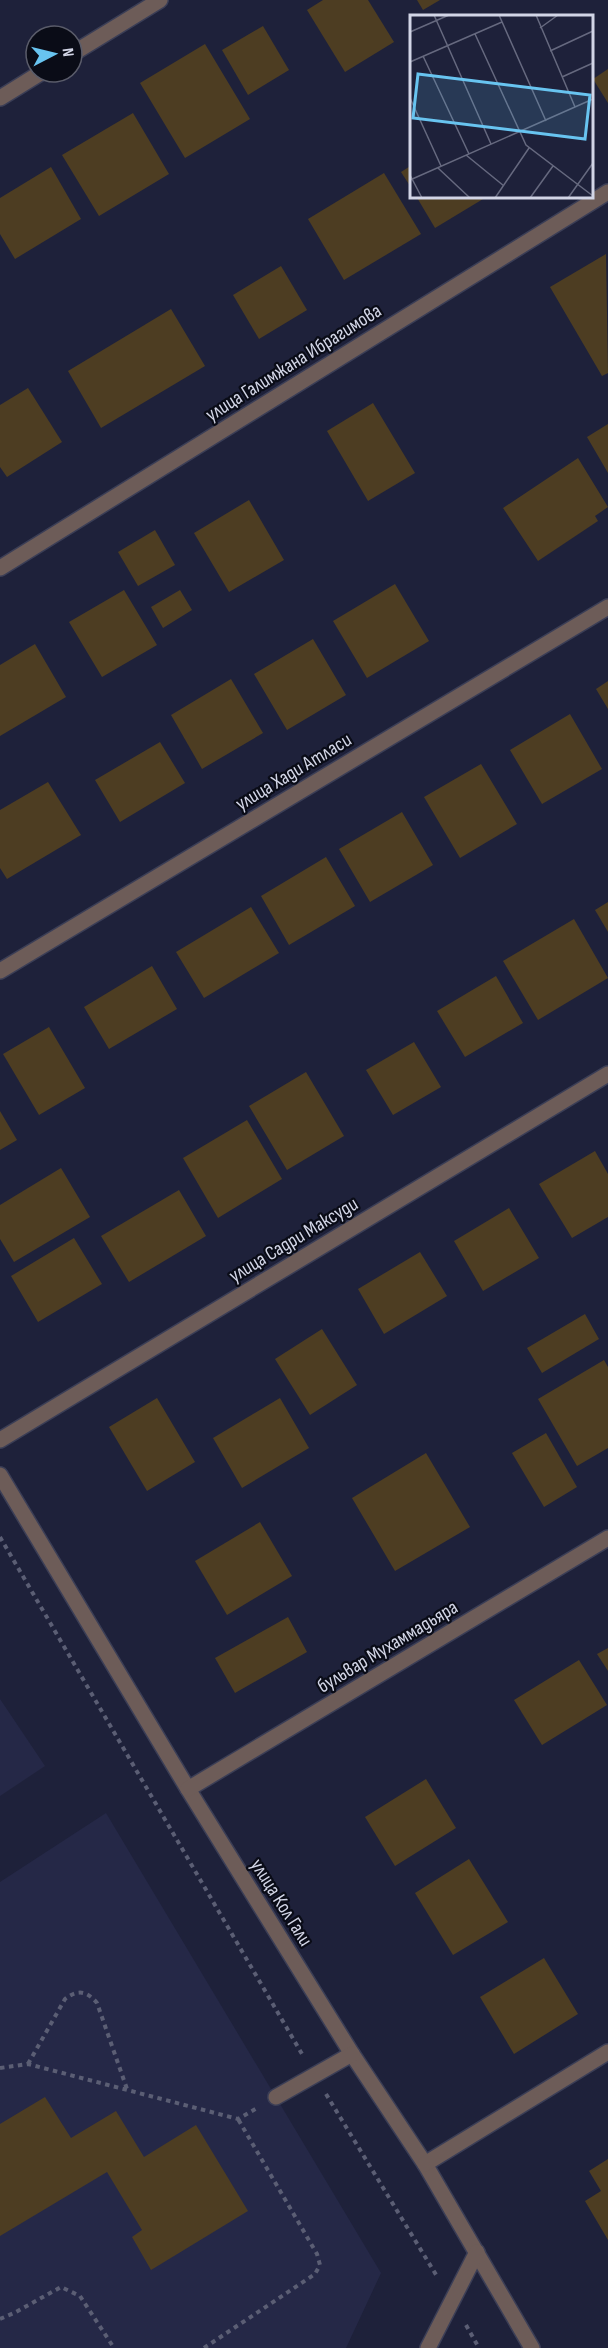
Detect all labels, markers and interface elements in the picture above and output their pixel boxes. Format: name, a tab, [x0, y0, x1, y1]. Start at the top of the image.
inset map	[410, 15, 593, 198]
north arrow	[24, 24, 84, 84]
text: N	[57, 47, 77, 58]
street label: улица Галимжана Ибрагимова	[201, 299, 386, 427]
street label: улица Хади Атласи	[231, 728, 356, 816]
street label: улица Садри Максуди	[225, 1192, 362, 1288]
street label: бульвар Мухаммадьяра	[313, 1595, 462, 1698]
street label: улица Кол Гали	[245, 1854, 317, 1951]

